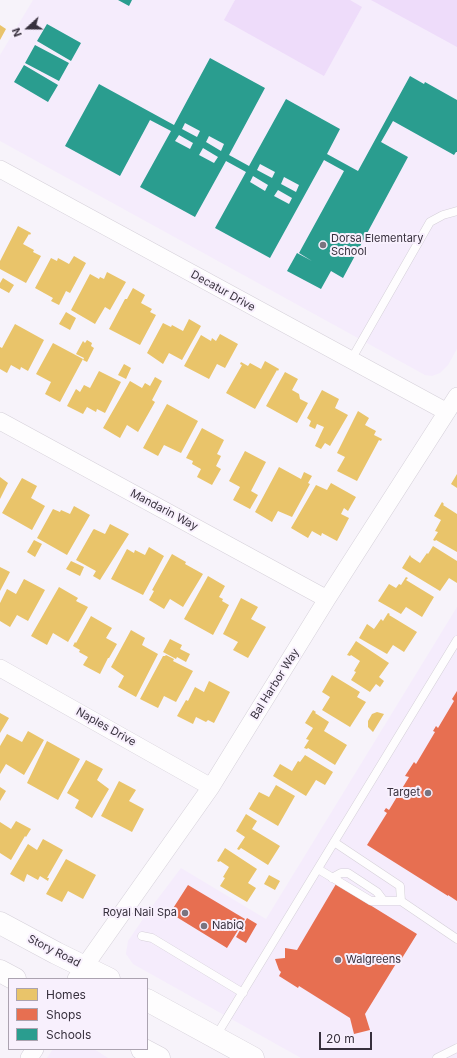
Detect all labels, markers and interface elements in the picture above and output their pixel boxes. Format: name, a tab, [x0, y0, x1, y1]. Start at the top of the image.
north arrow	[8, 8, 48, 48]
text: N	[9, 26, 25, 39]
place label: Dorsa Elementary School	[331, 232, 423, 258]
marker: Dorsa Elementary School	[318, 240, 328, 250]
street label: Decatur Drive	[189, 268, 257, 314]
street label: Mandarin Way	[128, 487, 200, 533]
street label: Bal Harbor Way	[248, 646, 302, 722]
street label: Naples Drive	[74, 705, 138, 749]
place label: Target	[387, 786, 420, 800]
marker: Target	[423, 788, 433, 798]
place label: Royal Nail Spa	[103, 906, 177, 920]
marker: Royal Nail Spa	[180, 908, 190, 918]
place label: NabiQ	[212, 919, 244, 933]
marker: NabiQ	[199, 921, 209, 931]
street label: Story Road	[25, 932, 83, 970]
place label: Walgreens	[346, 953, 401, 967]
marker: Walgreens	[333, 955, 343, 965]
legend	[8, 978, 148, 1050]
text: Homes	[46, 987, 86, 1002]
text: Shops	[46, 1007, 82, 1022]
scale bar	[321, 1024, 374, 1050]
text: Schools	[46, 1027, 91, 1042]
text: 20 m	[326, 1031, 355, 1046]

